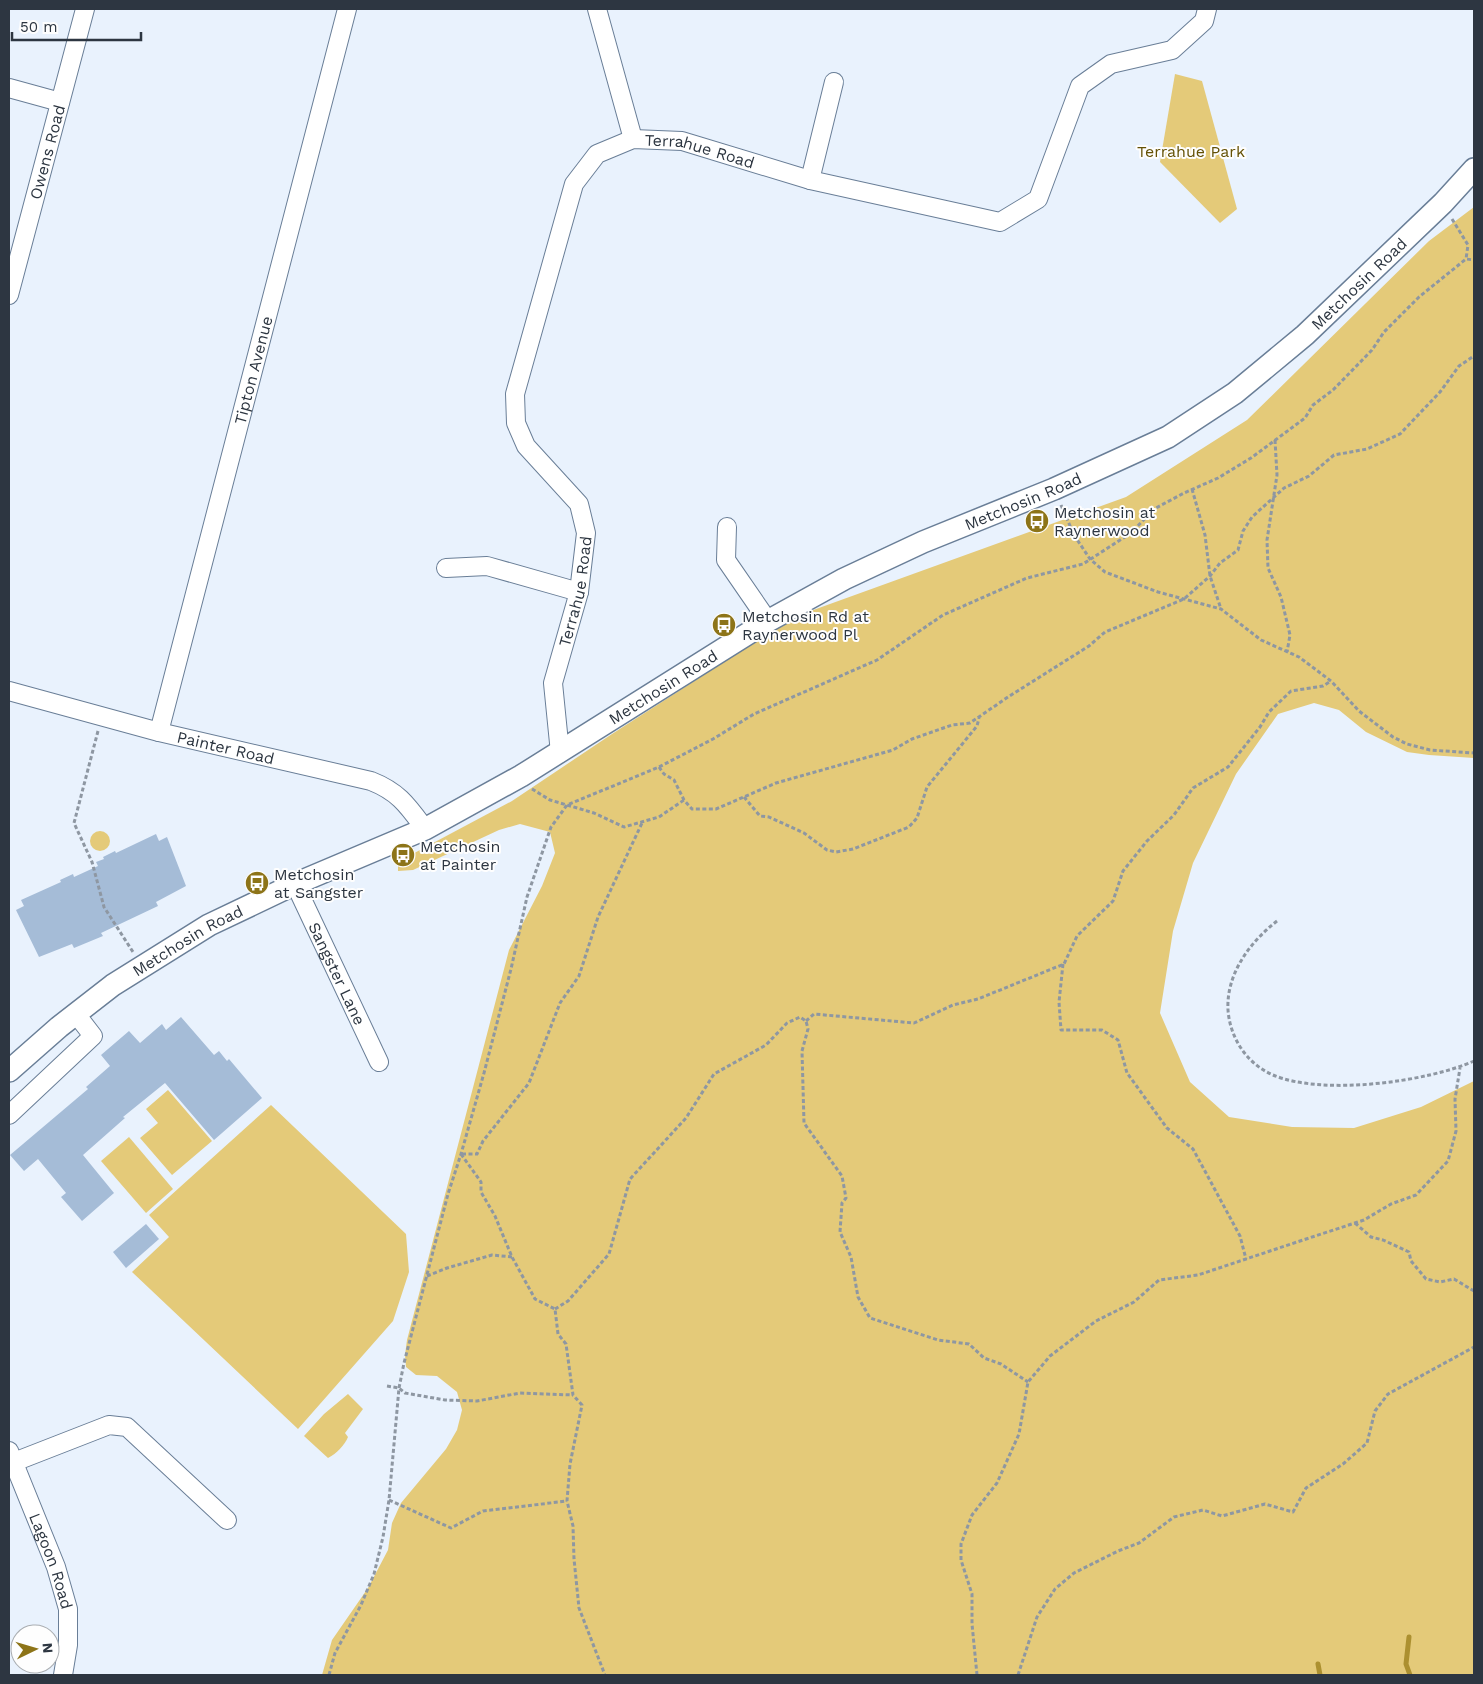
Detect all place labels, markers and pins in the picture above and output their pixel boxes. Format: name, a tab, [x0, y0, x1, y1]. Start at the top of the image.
place label: Metchosin at Raynerwood	[1054, 503, 1155, 540]
bus stop icon: Metchosin at Raynerwood	[1024, 508, 1050, 534]
place label: Metchosin Rd at Raynerwood Pl	[742, 607, 869, 644]
bus stop icon: Metchosin Rd at Raynerwood Pl	[711, 612, 737, 638]
place label: Metchosin at Painter	[420, 837, 500, 874]
bus stop icon: Metchosin at Painter	[390, 842, 416, 868]
place label: Metchosin at Sangster	[274, 865, 364, 902]
bus stop icon: Metchosin at Sangster	[244, 870, 270, 896]

